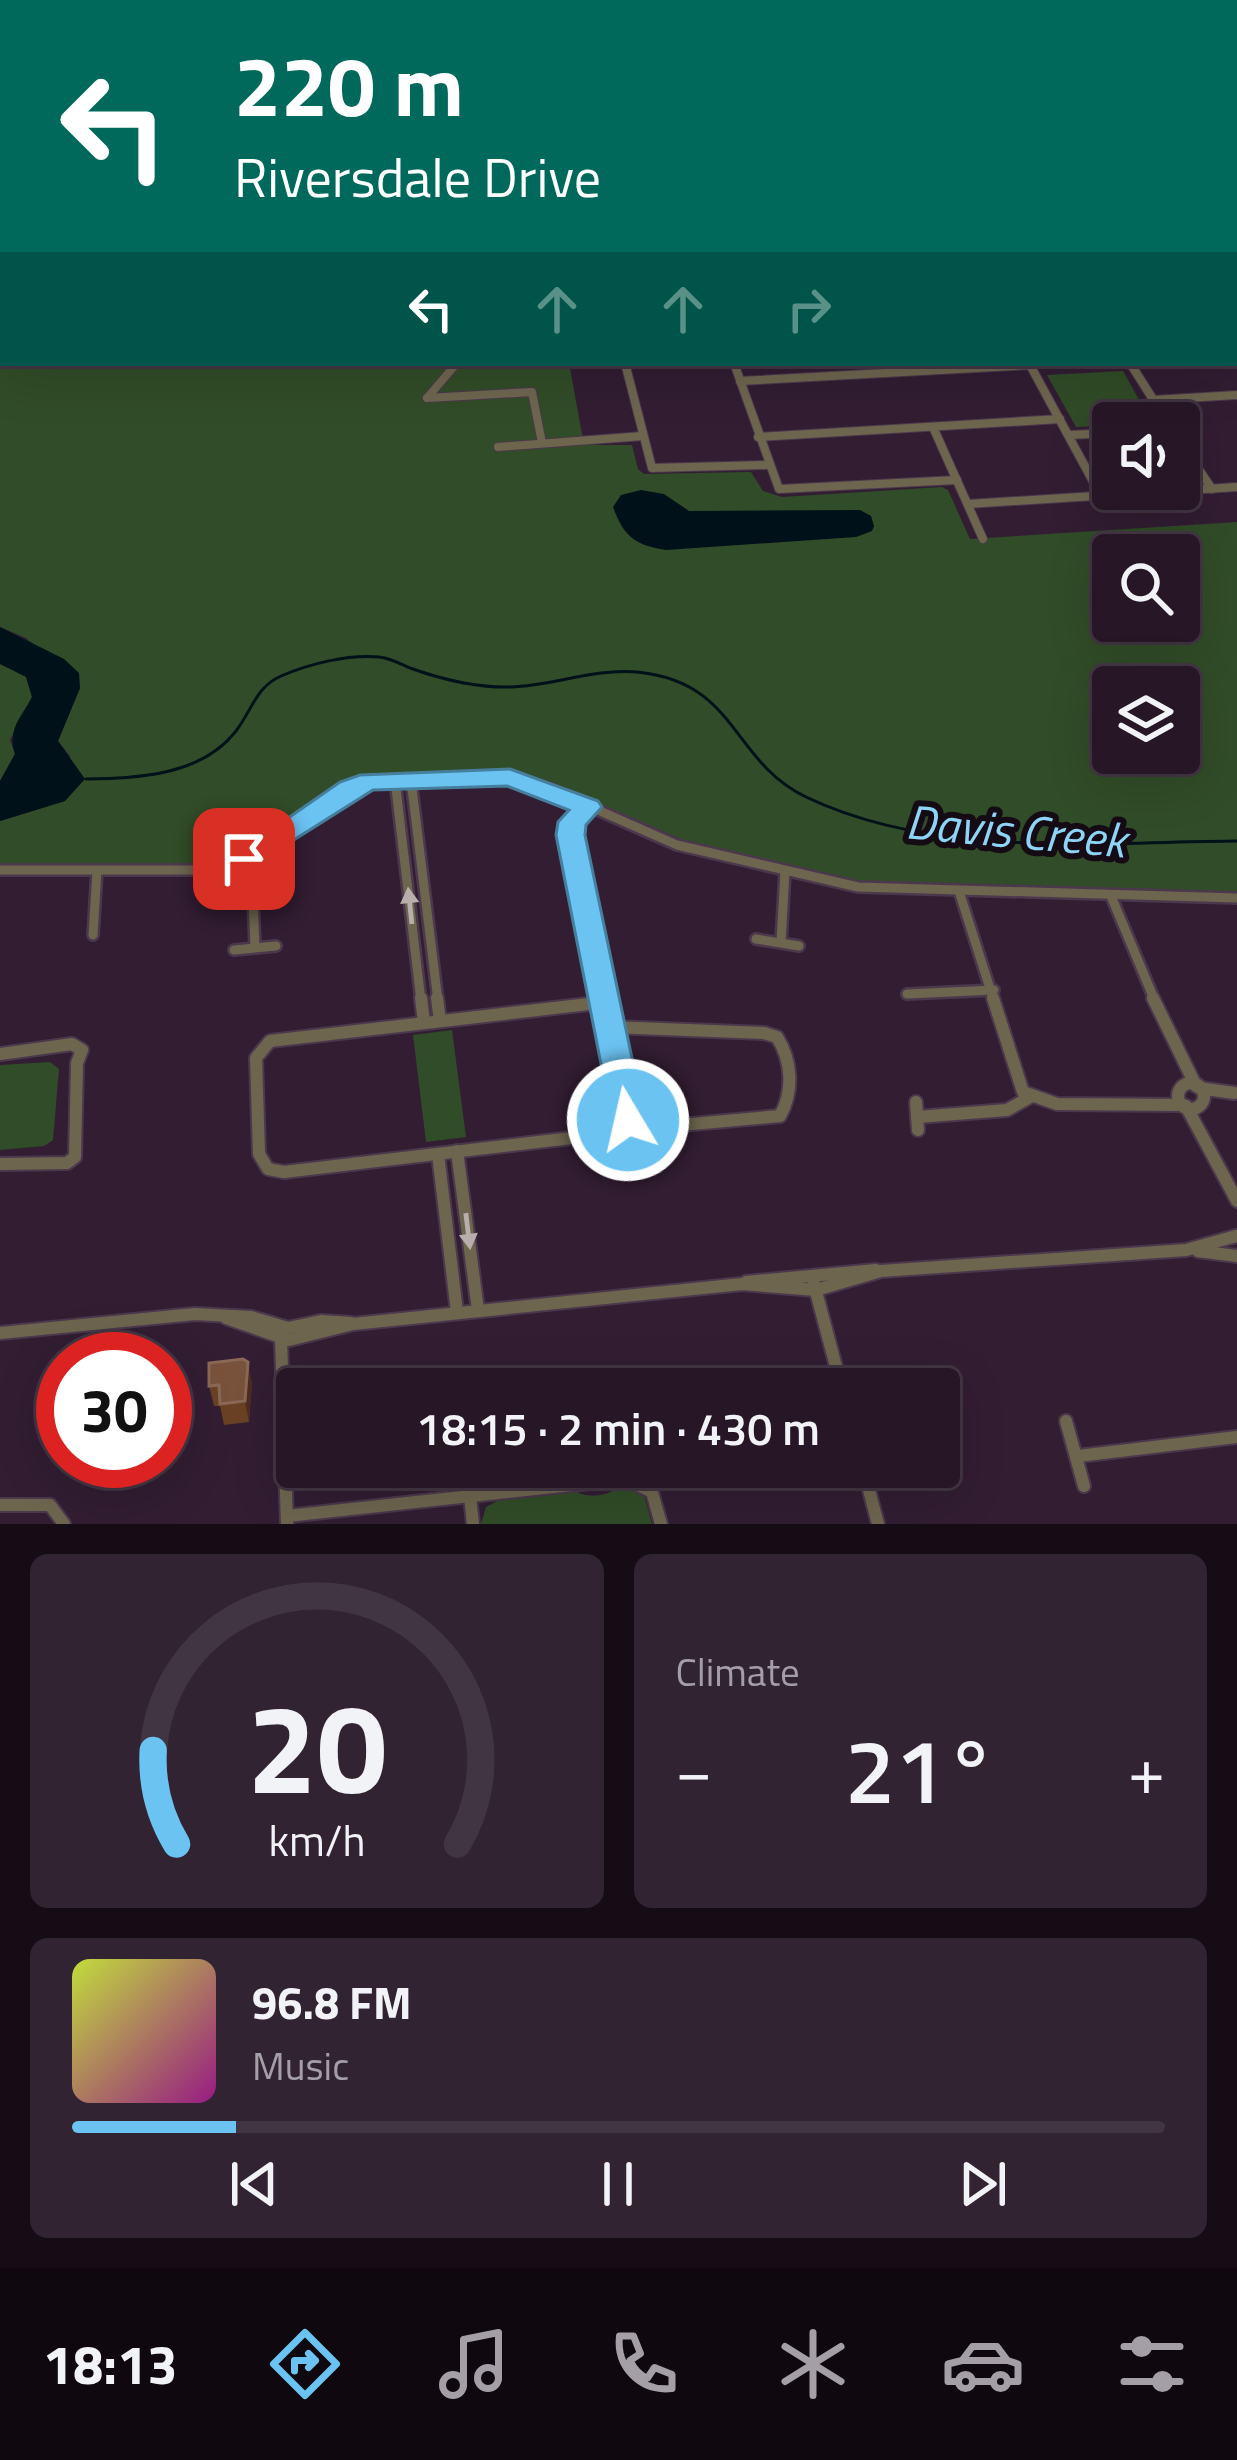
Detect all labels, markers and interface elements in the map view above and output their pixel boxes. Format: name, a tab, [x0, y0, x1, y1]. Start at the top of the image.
text: 220 m	[234, 21, 464, 149]
icon: left	[36, 48, 192, 204]
text: Riversdale Drive	[234, 136, 601, 218]
icon: left	[398, 276, 464, 342]
icon: ahead	[524, 276, 590, 342]
icon: ahead	[650, 276, 716, 342]
icon: right	[776, 276, 842, 342]
map controls	[1092, 402, 1200, 774]
button: sound	[1092, 402, 1200, 510]
button: search	[1092, 534, 1200, 642]
button: layers	[1092, 666, 1200, 774]
water label: Davis Creek	[903, 785, 1135, 877]
pin	[193, 808, 295, 910]
icon: arrive	[211, 826, 277, 892]
one-way arrow	[400, 887, 419, 924]
position arrow	[565, 1057, 691, 1183]
one-way arrow	[458, 1213, 477, 1250]
speed limit sign: 30	[36, 1332, 192, 1488]
text: 18:15 · 2 min · 430 m	[416, 1394, 820, 1462]
text: Climate	[676, 1642, 800, 1701]
text: 20	[247, 1652, 387, 1841]
text: 21°	[845, 1701, 996, 1838]
text: −	[676, 1719, 712, 1820]
text: +	[1128, 1719, 1165, 1820]
text: km/h	[268, 1807, 365, 1873]
text: 96.8 FM	[252, 1968, 412, 2036]
text: Music	[252, 2036, 349, 2095]
icon: previous	[221, 2151, 287, 2217]
icon: pause	[585, 2151, 651, 2217]
icon: next	[950, 2151, 1016, 2217]
icon: directions	[263, 2322, 347, 2406]
icon: music	[432, 2322, 516, 2406]
icon: phone	[602, 2322, 686, 2406]
icon: climate	[771, 2322, 855, 2406]
icon: car	[941, 2322, 1025, 2406]
icon: filters	[1110, 2322, 1194, 2406]
text: 18:13	[43, 2323, 178, 2405]

